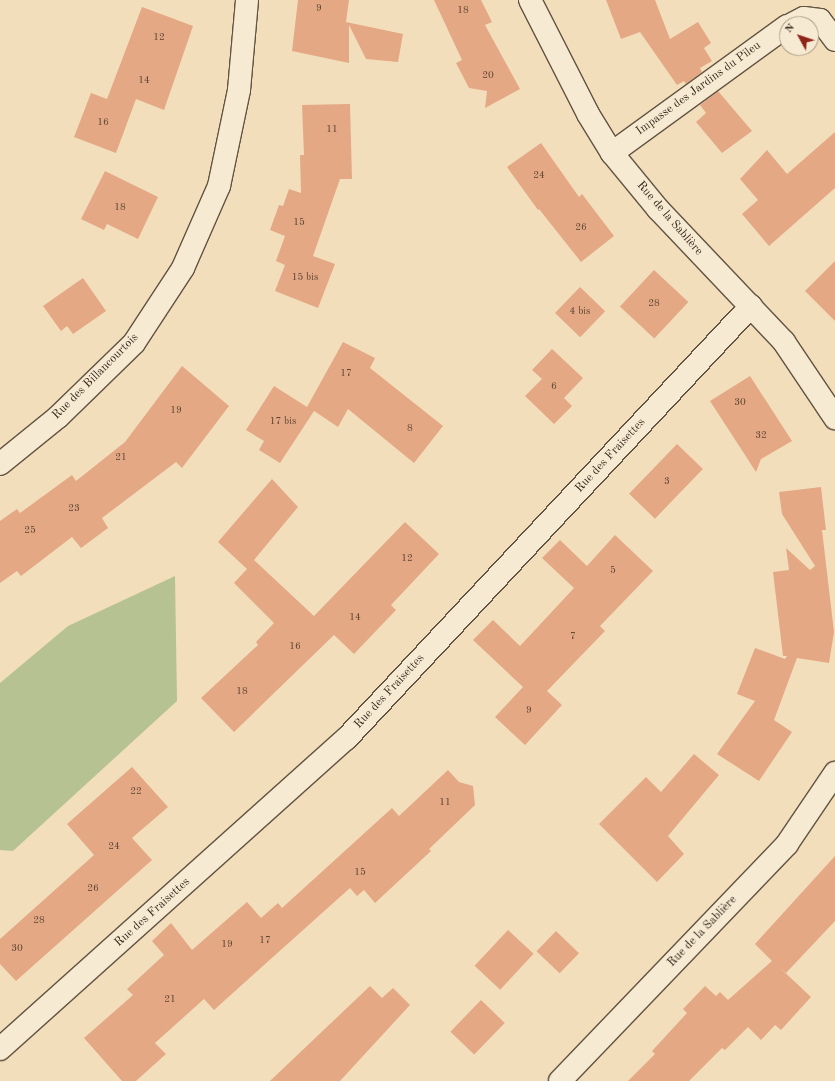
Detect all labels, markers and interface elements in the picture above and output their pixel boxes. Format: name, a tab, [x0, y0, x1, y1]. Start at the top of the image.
house number: 9	[316, 3, 322, 15]
house number: 18	[457, 5, 469, 17]
north arrow	[779, 16, 819, 56]
text: N	[783, 22, 797, 35]
house number: 12	[153, 32, 165, 44]
street label: Impasse des Jardins du Pileu	[634, 39, 764, 139]
house number: 20	[482, 70, 494, 82]
house number: 14	[138, 75, 150, 87]
house number: 16	[97, 117, 109, 129]
house number: 11	[326, 124, 338, 136]
house number: 24	[533, 170, 545, 182]
street label: Rue de la Sablière	[633, 179, 705, 259]
house number: 18	[114, 202, 126, 214]
house number: 15	[293, 217, 305, 229]
house number: 26	[575, 222, 587, 234]
house number: 15 bis	[292, 272, 318, 284]
house number: 28	[648, 298, 660, 310]
house number: 4 bis	[570, 306, 590, 318]
street label: Rue des Billancourtois	[50, 331, 142, 423]
house number: 17	[340, 368, 352, 380]
house number: 6	[551, 381, 557, 393]
house number: 30	[734, 397, 746, 409]
house number: 19	[170, 405, 182, 417]
house number: 17 bis	[270, 416, 296, 428]
street label: Rue des Fraisettes	[573, 416, 649, 496]
house number: 8	[407, 423, 413, 435]
house number: 32	[755, 430, 767, 442]
house number: 21	[115, 452, 127, 464]
house number: 3	[664, 476, 670, 488]
house number: 23	[68, 503, 80, 515]
house number: 25	[24, 525, 36, 537]
house number: 12	[401, 553, 413, 565]
house number: 5	[610, 565, 616, 577]
house number: 14	[349, 612, 361, 624]
house number: 7	[570, 631, 576, 643]
house number: 16	[289, 641, 301, 653]
street label: Rue des Fraisettes	[352, 652, 428, 732]
house number: 18	[236, 686, 248, 698]
house number: 9	[526, 705, 532, 717]
house number: 22	[130, 786, 142, 798]
house number: 11	[439, 797, 451, 809]
house number: 24	[108, 841, 120, 853]
house number: 15	[354, 867, 366, 879]
street label: Rue des Fraisettes	[112, 875, 194, 951]
house number: 26	[87, 883, 99, 895]
street label: Rue de la Sablière	[665, 893, 741, 971]
house number: 28	[33, 915, 45, 927]
house number: 17	[259, 935, 271, 947]
house number: 19	[221, 939, 233, 951]
house number: 30	[11, 943, 23, 955]
house number: 21	[164, 994, 176, 1006]

